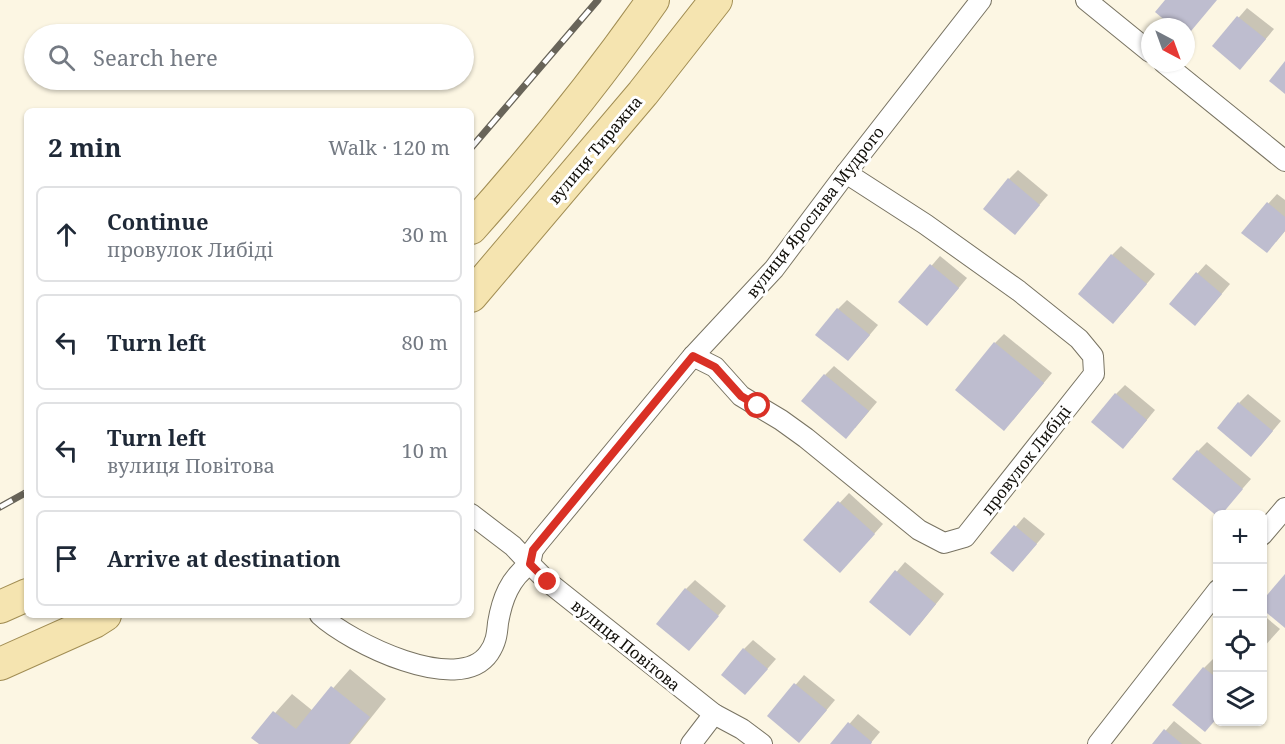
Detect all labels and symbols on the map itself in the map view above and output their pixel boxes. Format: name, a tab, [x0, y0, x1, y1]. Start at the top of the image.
north arrow	[1141, 18, 1195, 72]
street label: вулиця Тиражна	[543, 91, 647, 209]
street label: вулиця Ярослава Мудрого	[741, 122, 889, 302]
route start	[744, 392, 770, 418]
street label: провулок Либіді	[976, 400, 1076, 519]
route end	[534, 568, 560, 594]
street label: вулиця Повітова	[567, 594, 685, 696]

